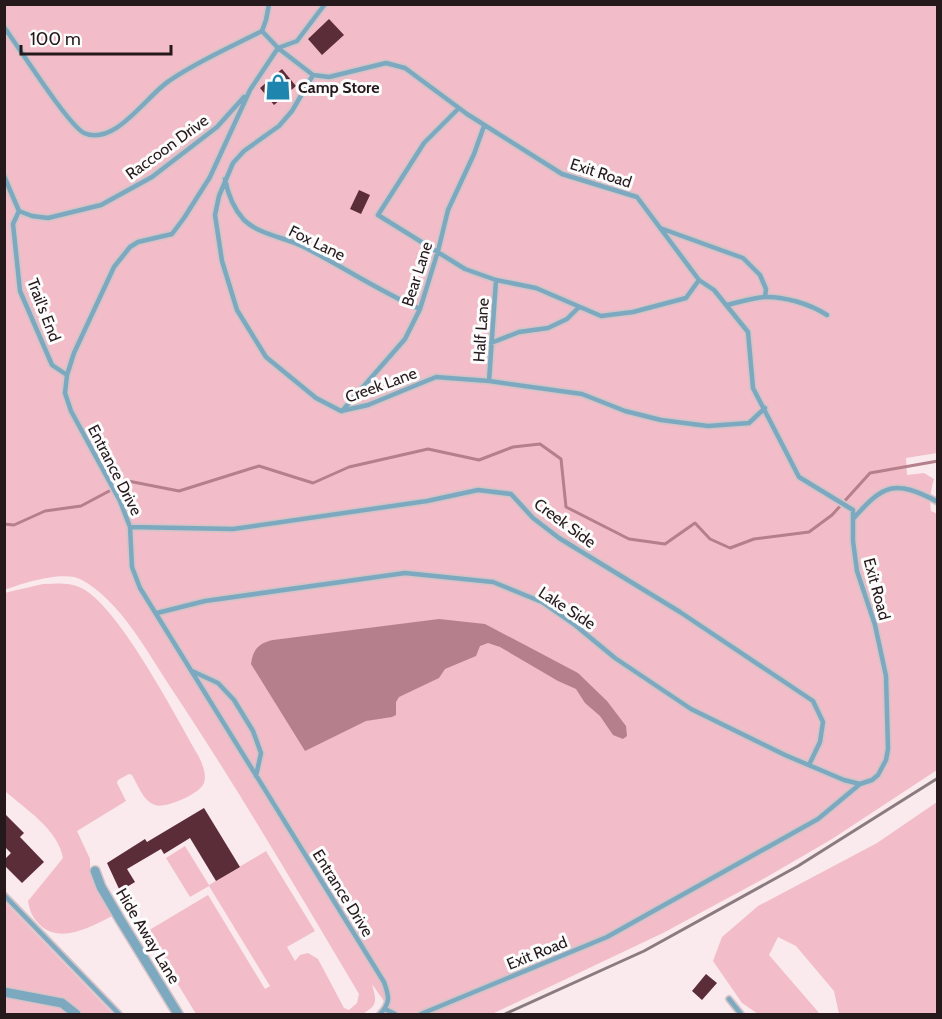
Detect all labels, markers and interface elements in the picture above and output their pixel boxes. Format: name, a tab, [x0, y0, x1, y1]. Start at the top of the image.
scale bar	[21, 18, 171, 56]
text: 100 m	[30, 28, 81, 50]
shop icon: Camp Store	[263, 72, 293, 102]
place label: Camp Store	[298, 78, 379, 97]
street label: Raccoon Drive	[122, 111, 212, 183]
street label: Exit Road	[568, 154, 634, 192]
street label: Fox Lane	[286, 221, 348, 265]
street label: Bear Lane	[398, 239, 436, 309]
street label: Trail's End	[23, 276, 65, 344]
street label: Half Lane	[469, 297, 493, 363]
street label: Creek Lane	[343, 363, 419, 407]
street label: Entrance Drive	[84, 421, 146, 519]
street label: Creek Side	[531, 494, 599, 552]
street label: Exit Road	[860, 556, 894, 622]
street label: Lake Side	[535, 583, 599, 633]
street label: Entrance Drive	[309, 846, 377, 940]
street label: Hide Away Lane	[112, 885, 184, 987]
street label: Exit Road	[504, 932, 570, 974]

